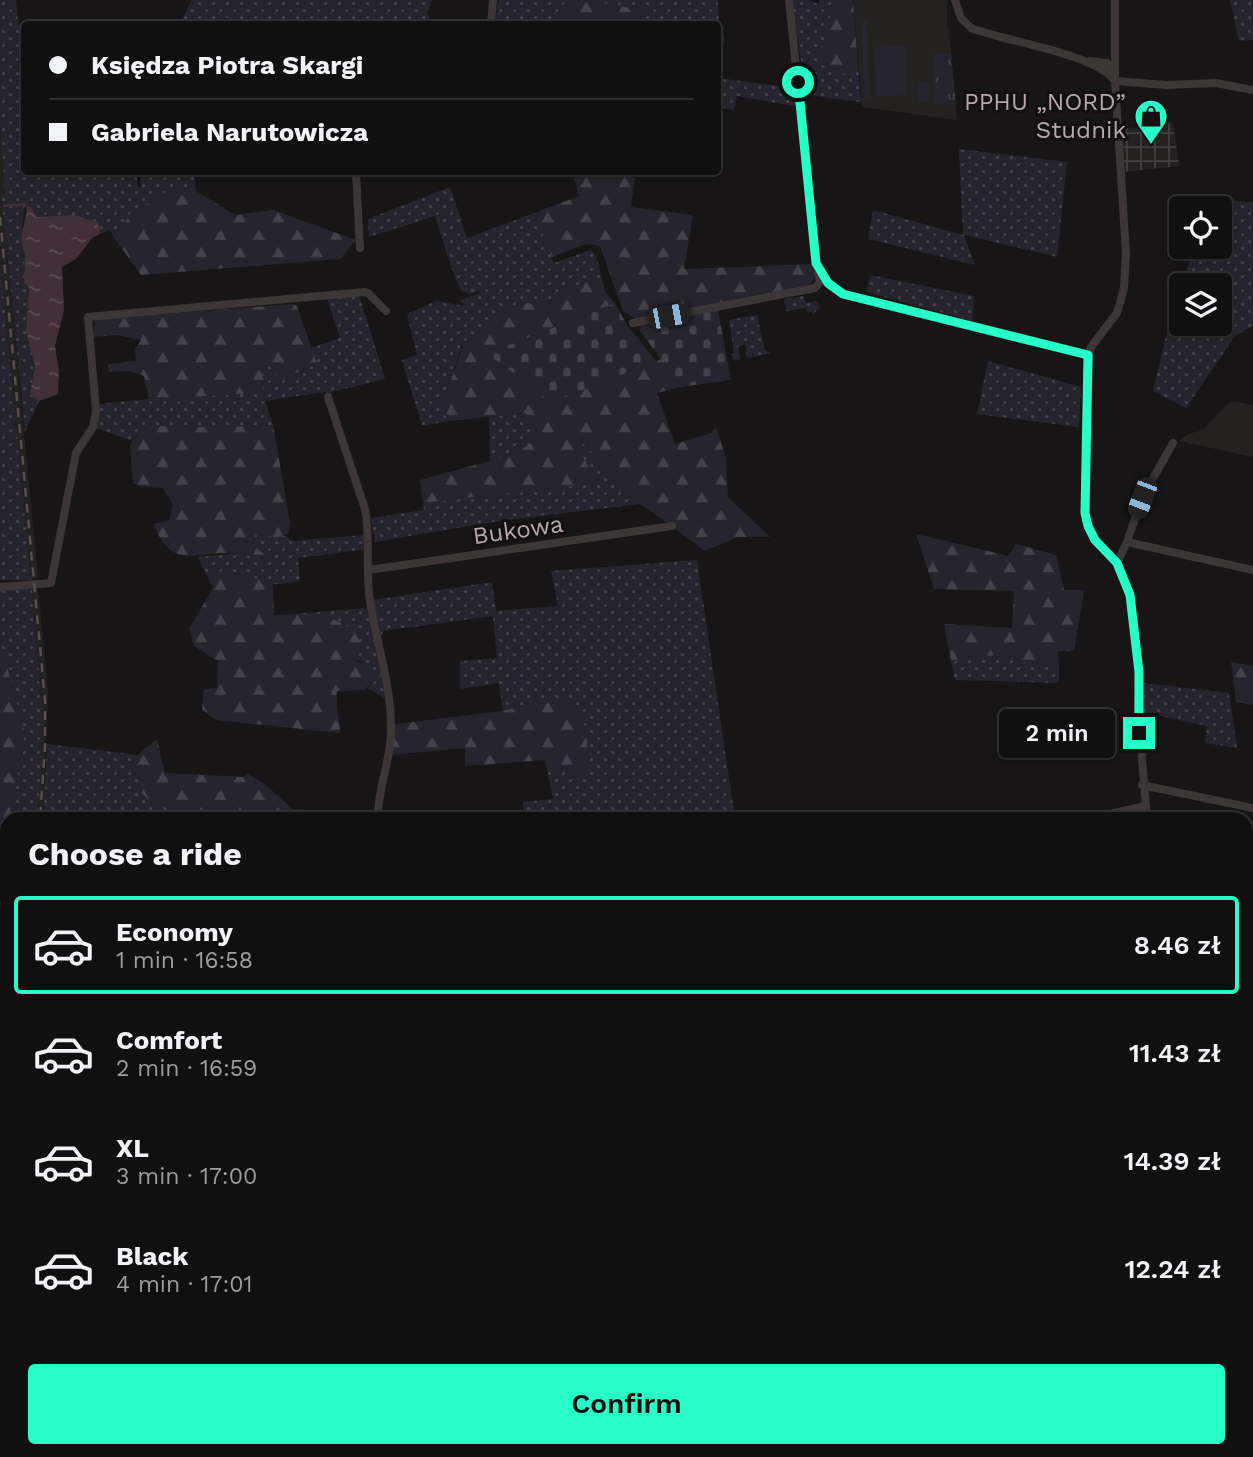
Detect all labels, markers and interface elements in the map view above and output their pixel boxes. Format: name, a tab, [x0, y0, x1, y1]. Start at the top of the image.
text: Księdza Piotra Skargi	[91, 50, 363, 80]
route start	[782, 66, 814, 98]
place label: PPHU „NORD” Studnik	[964, 88, 1126, 144]
shop icon: PPHU „NORD” Studnik	[1132, 97, 1170, 146]
text: Gabriela Narutowicza	[91, 117, 368, 147]
map controls	[1169, 196, 1232, 336]
button: locate	[1169, 196, 1232, 259]
button: layers	[1169, 273, 1232, 336]
car	[647, 302, 692, 330]
car	[1125, 475, 1160, 521]
street label: Bukowa	[471, 510, 565, 550]
callout: 2 min	[999, 708, 1114, 758]
route end	[1123, 717, 1155, 749]
text: 2 min	[1025, 720, 1089, 747]
text: Choose a ride	[28, 835, 242, 873]
icon: car	[32, 914, 95, 977]
text: Economy	[116, 917, 233, 947]
text: 8.46 zł	[1134, 930, 1221, 960]
text: 1 min · 16:58	[116, 947, 253, 974]
icon: car	[32, 1022, 95, 1085]
text: Comfort	[116, 1025, 222, 1055]
text: 11.43 zł	[1129, 1038, 1221, 1068]
text: 2 min · 16:59	[116, 1055, 257, 1082]
icon: car	[32, 1130, 95, 1193]
text: XL	[116, 1133, 149, 1163]
text: 14.39 zł	[1124, 1146, 1221, 1176]
text: 3 min · 17:00	[116, 1163, 257, 1190]
icon: car	[32, 1238, 95, 1301]
text: Black	[116, 1241, 188, 1271]
text: 12.24 zł	[1125, 1254, 1221, 1284]
text: 4 min · 17:01	[116, 1271, 253, 1298]
button: Confirm	[28, 1364, 1225, 1444]

